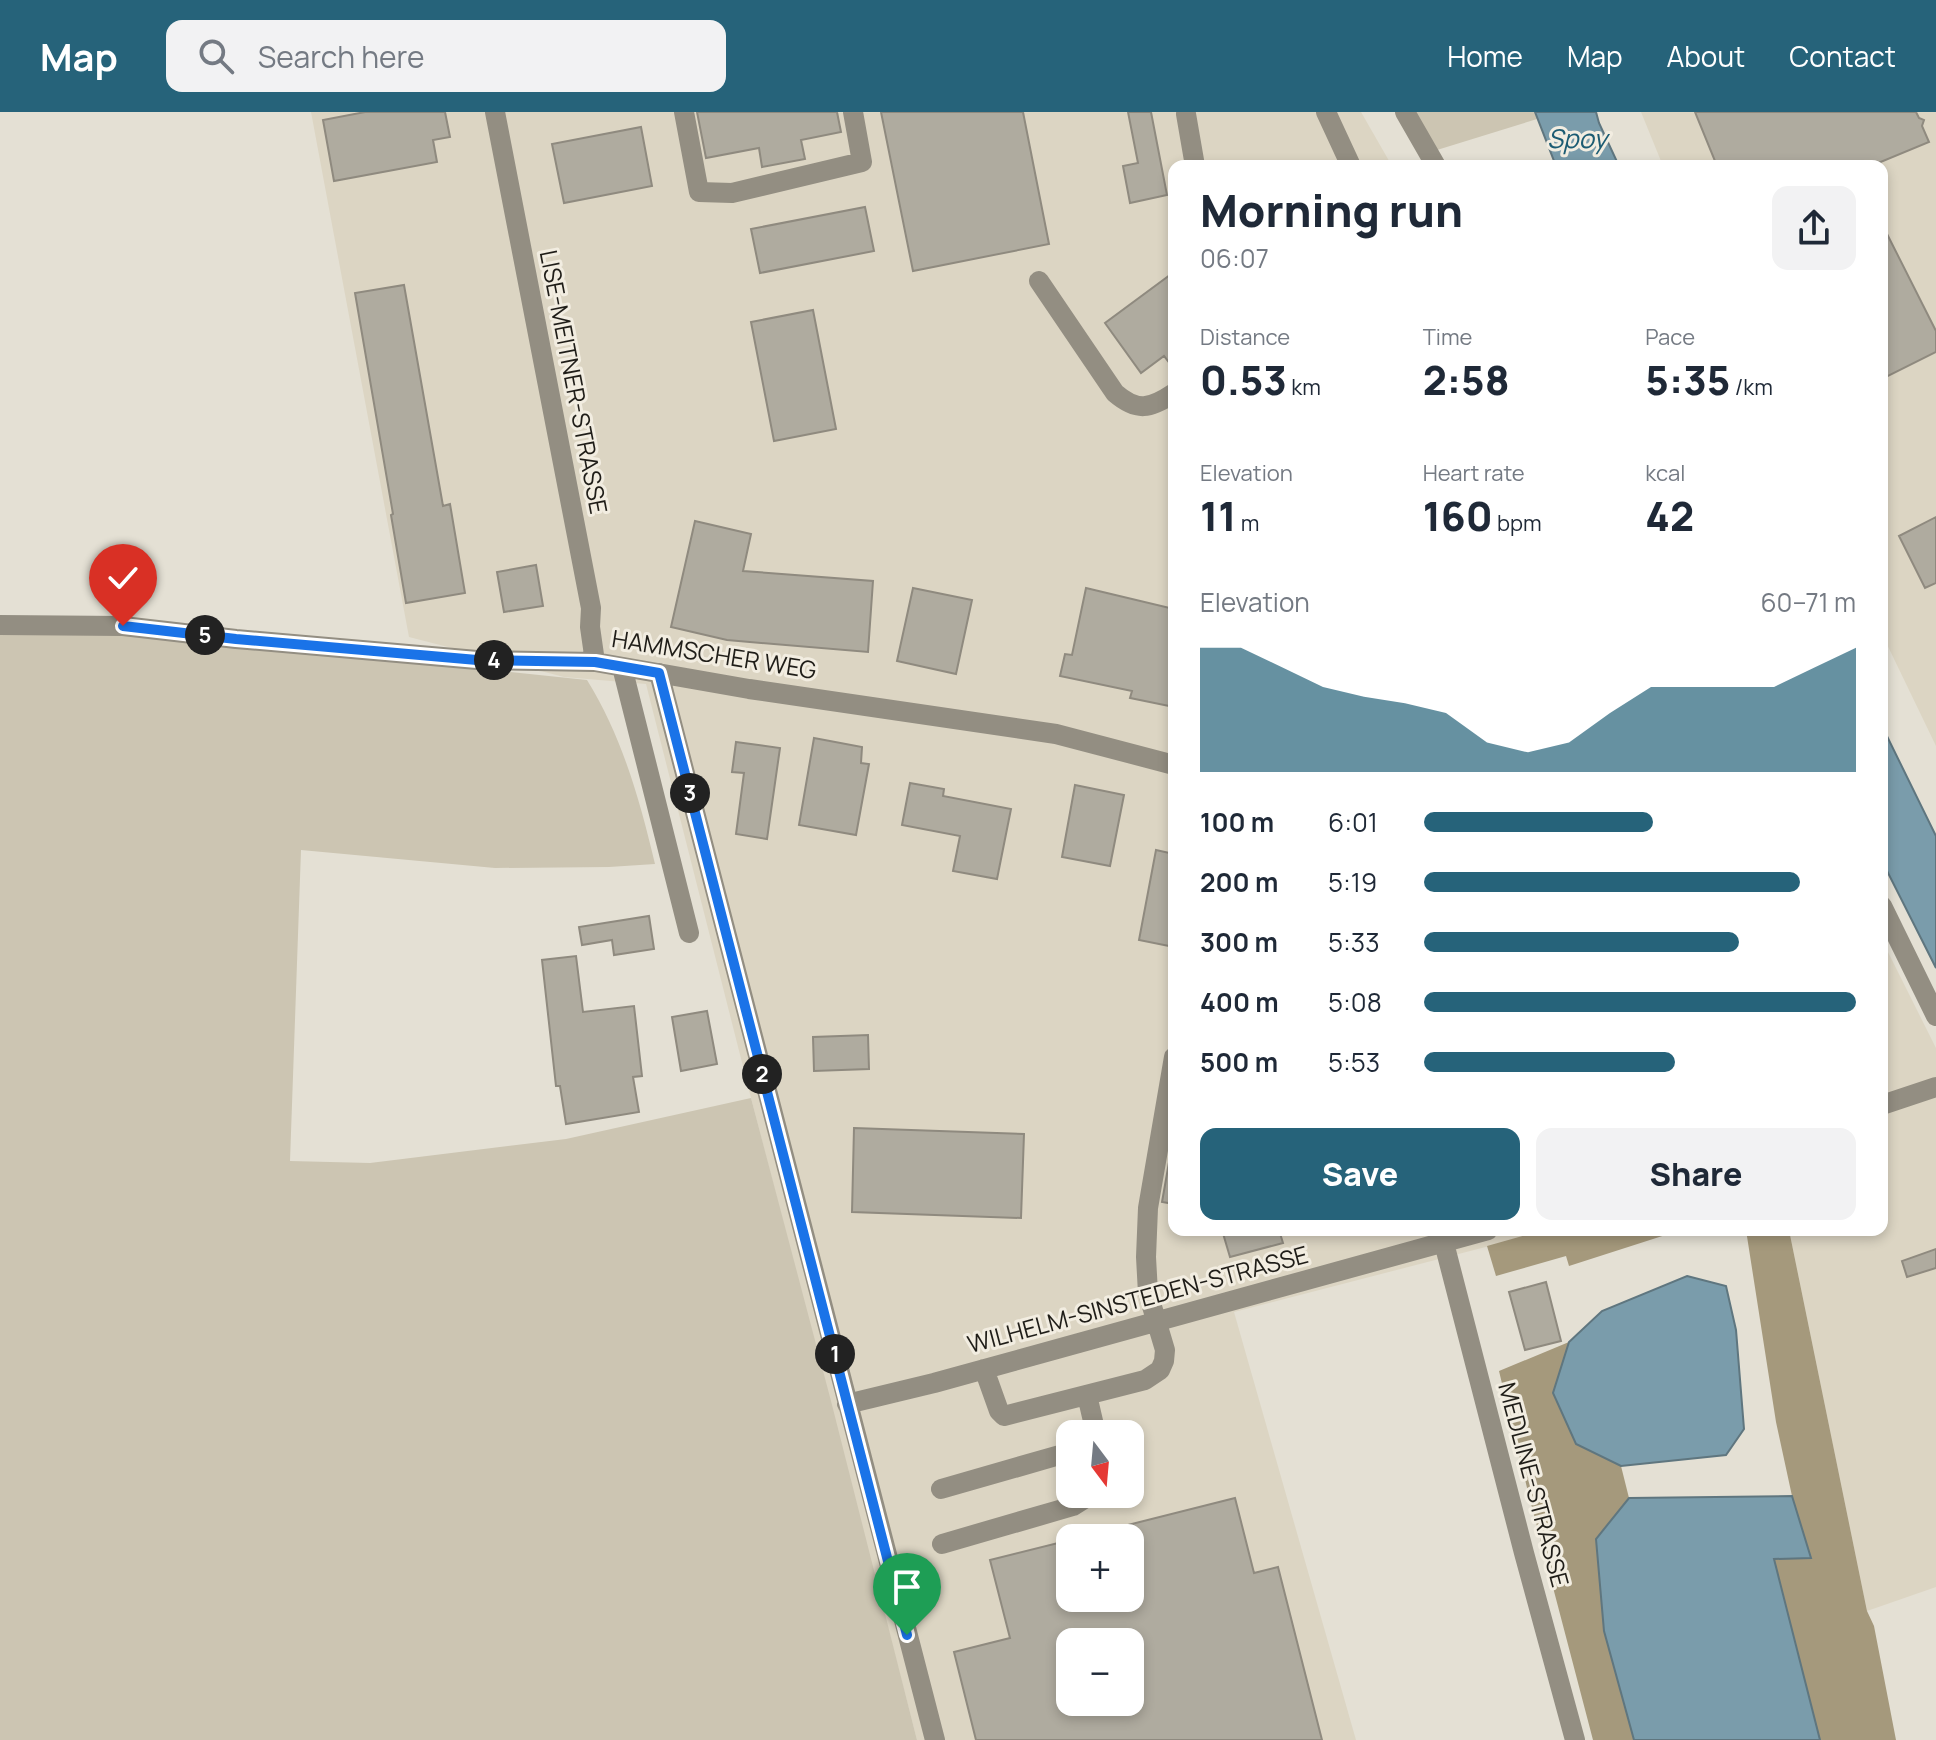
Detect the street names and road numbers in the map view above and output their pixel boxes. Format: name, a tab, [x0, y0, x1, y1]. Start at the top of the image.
street label: LISE-MEITNER-STRASSE	[533, 247, 616, 516]
street label: HAMMSCHER WEG	[610, 621, 819, 686]
street label: WILHELM-SINSTEDEN-STRASSE	[964, 1237, 1312, 1360]
street label: MEDLINE-STRASSE	[1491, 1379, 1578, 1591]

